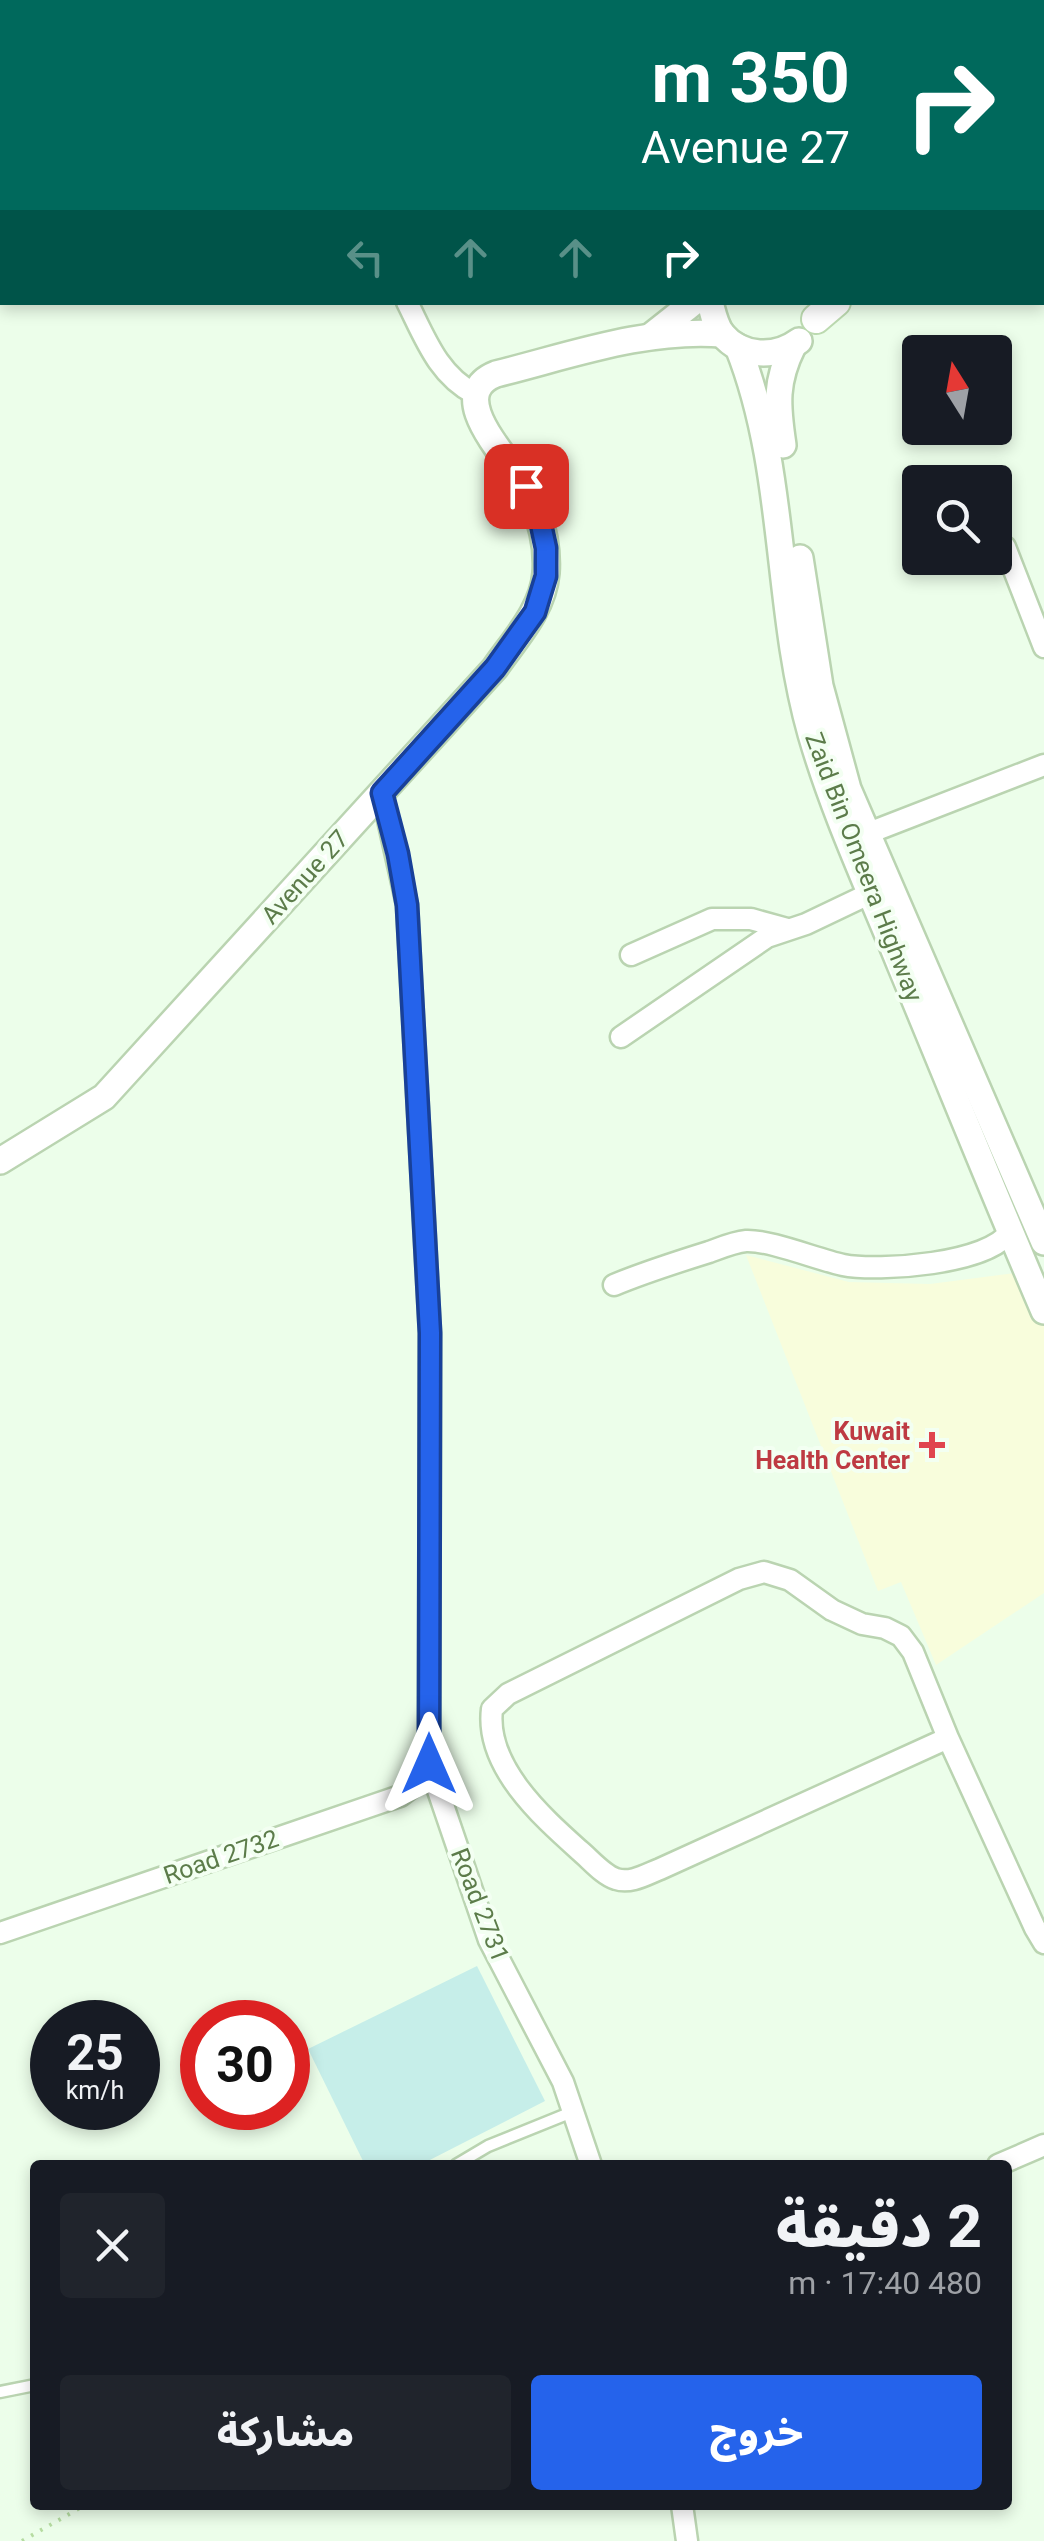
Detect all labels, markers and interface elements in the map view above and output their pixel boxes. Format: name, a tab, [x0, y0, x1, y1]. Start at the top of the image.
text: 350 m	[651, 37, 850, 119]
icon: right	[885, 40, 1015, 170]
text: Avenue 27	[641, 121, 850, 174]
icon: left	[338, 230, 393, 285]
icon: ahead	[443, 230, 498, 285]
icon: ahead	[548, 230, 603, 285]
icon: right	[653, 230, 708, 285]
north arrow	[902, 335, 1012, 445]
map controls	[902, 335, 1012, 575]
pin	[484, 444, 569, 529]
icon: arrive	[499, 459, 554, 514]
button: search	[902, 465, 1012, 575]
street label: Zaid Bin Omeera Highway	[799, 728, 929, 1006]
street label: Avenue 27	[255, 824, 355, 930]
place label: Kuwait Health Center	[755, 1417, 910, 1475]
marker: Kuwait Health Center	[919, 1432, 945, 1458]
position arrow	[377, 1712, 481, 1816]
street label: Road 2732	[160, 1824, 282, 1890]
street label: Road 2731	[445, 1844, 515, 1966]
speed limit sign: 30	[180, 2000, 310, 2130]
text: 25	[66, 2024, 124, 2082]
text: km/h	[66, 2076, 124, 2105]
text: 2 دقيقة	[776, 2191, 982, 2262]
button: close	[60, 2193, 165, 2298]
text: 480 m · 17:40	[788, 2264, 982, 2302]
button: مشاركة	[60, 2375, 511, 2490]
button: خروج	[531, 2375, 982, 2490]

